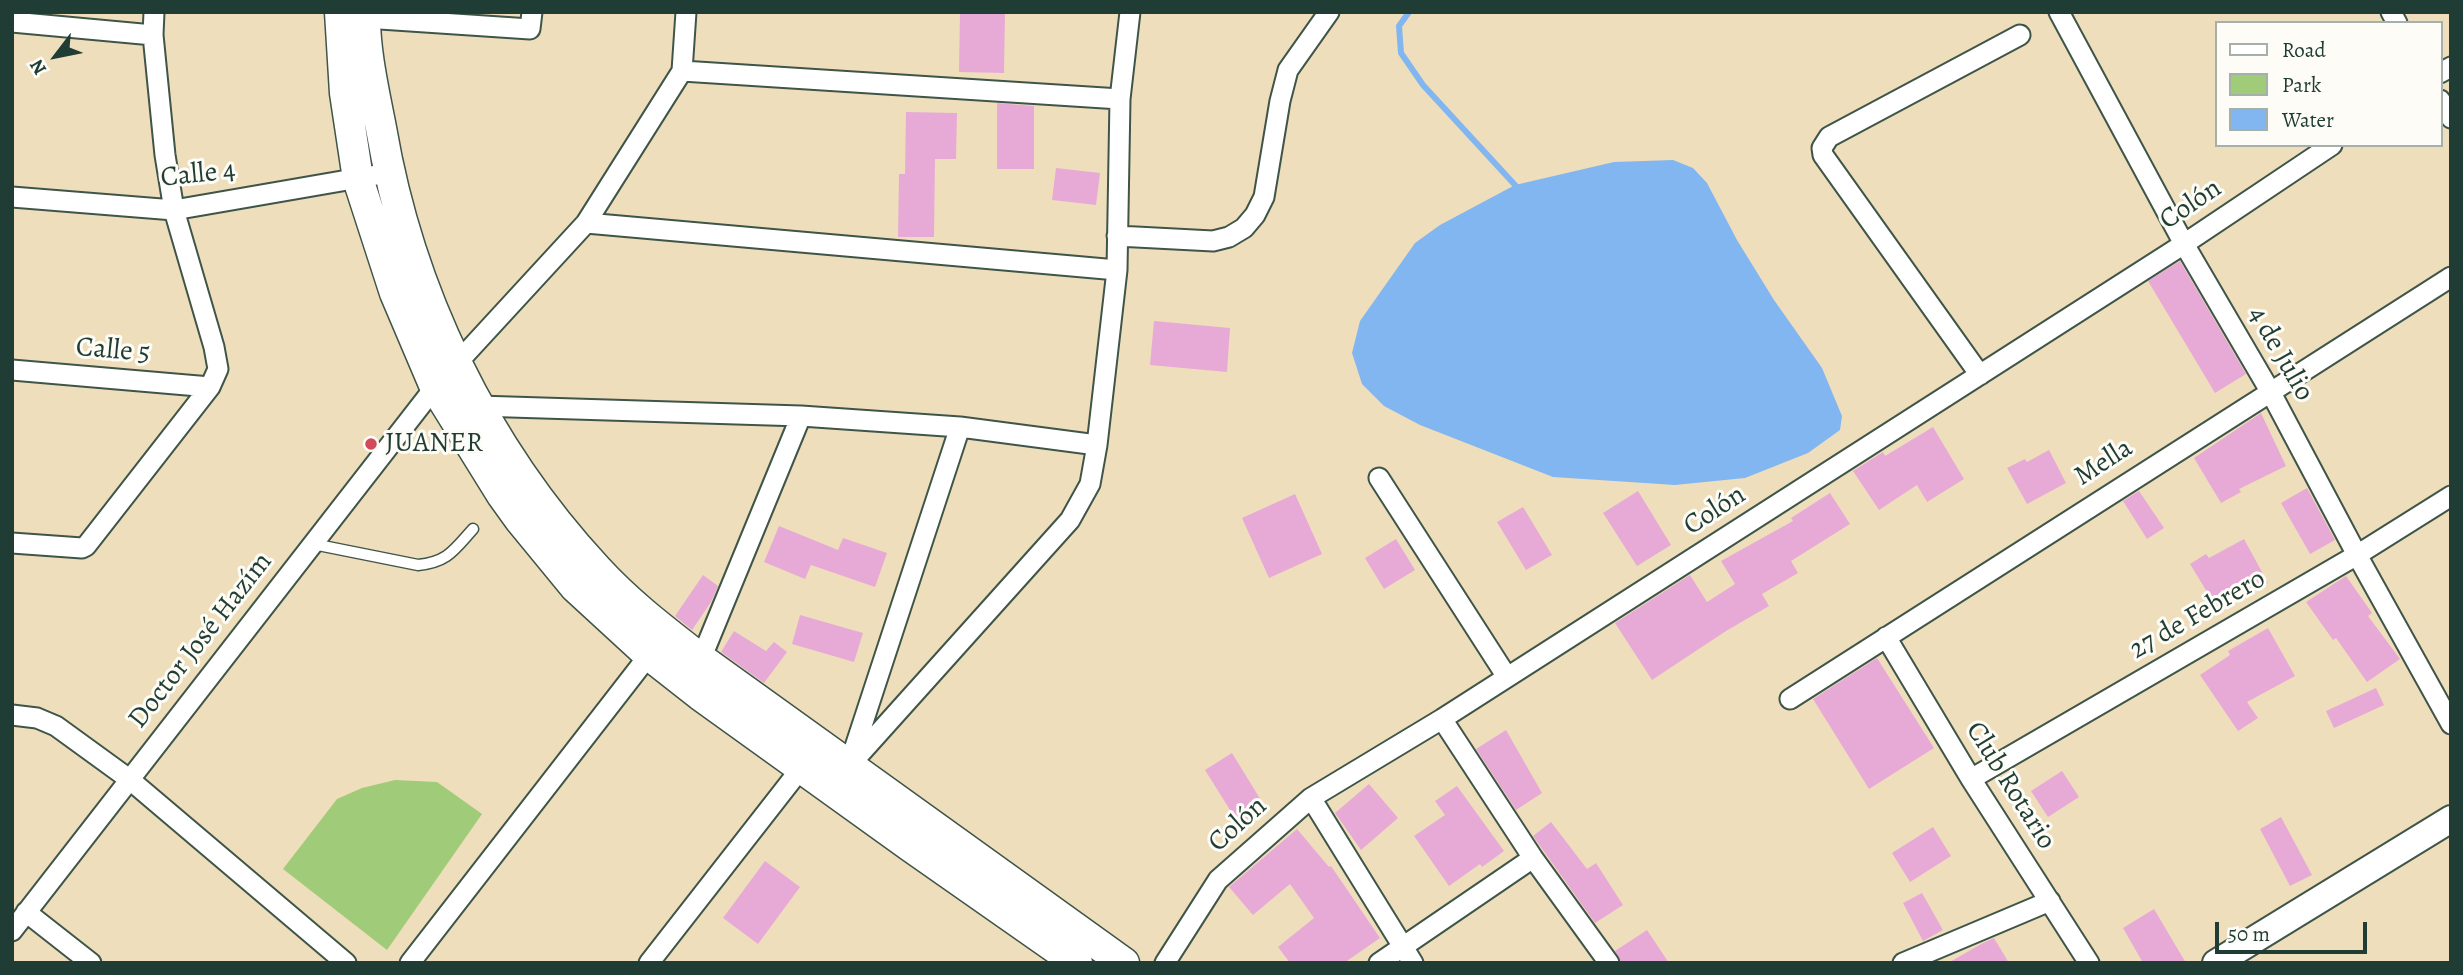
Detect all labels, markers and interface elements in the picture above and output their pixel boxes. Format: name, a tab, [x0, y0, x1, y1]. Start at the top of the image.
north arrow	[21, 21, 91, 91]
legend	[2214, 21, 2442, 147]
text: Road	[2282, 36, 2326, 64]
text: N	[23, 54, 53, 80]
text: Park	[2282, 71, 2321, 99]
text: Water	[2282, 106, 2334, 134]
street label: Calle 4	[159, 154, 237, 196]
street label: Colón	[2154, 172, 2228, 238]
street label: 4 de Julio	[2240, 301, 2320, 407]
street label: Calle 5	[74, 331, 152, 371]
place label: JUANER	[385, 427, 483, 461]
street label: Mella	[2069, 432, 2139, 494]
marker: JUANER	[363, 436, 379, 452]
street label: Colón	[1678, 479, 1752, 543]
street label: Doctor José Hazím	[122, 546, 280, 736]
street label: 27 de Febrero	[2124, 563, 2272, 667]
street label: Club Rotario	[1958, 716, 2062, 856]
street label: Colón	[1202, 790, 1274, 860]
scale bar	[2218, 908, 2370, 952]
text: 50 m	[2228, 920, 2270, 948]

